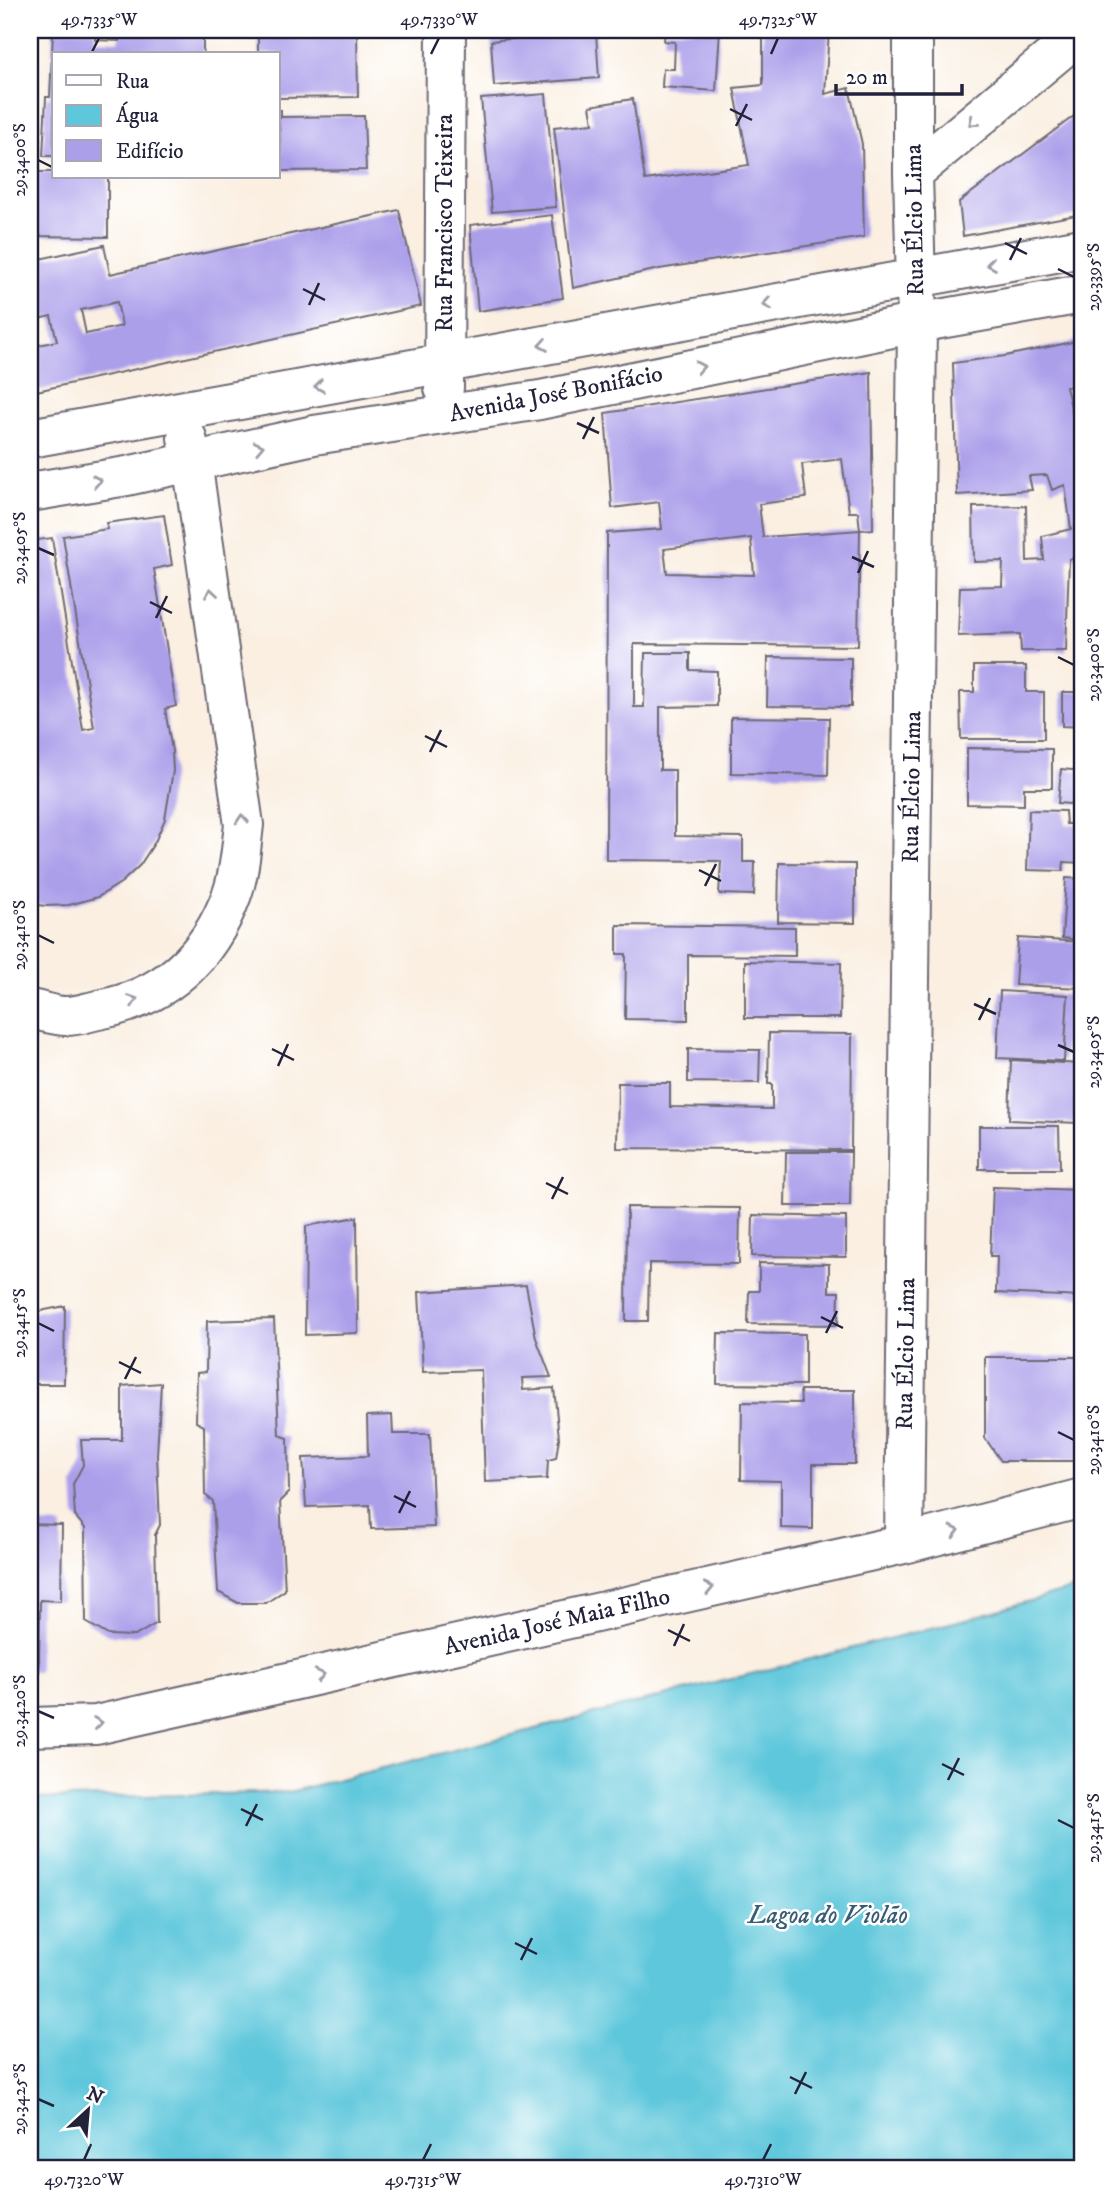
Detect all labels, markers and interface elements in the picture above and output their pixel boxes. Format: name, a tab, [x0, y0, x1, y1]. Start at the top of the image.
text: 49.7335°W	[61, 9, 138, 31]
text: 49.7330°W	[400, 9, 478, 31]
text: 49.7325°W	[739, 9, 818, 31]
legend	[52, 52, 280, 178]
scale bar	[836, 52, 962, 96]
text: 20 m	[846, 65, 888, 91]
text: Rua	[116, 69, 149, 95]
text: Água	[116, 101, 159, 129]
street label: Rua Francisco Teixeira	[430, 113, 460, 332]
one-way arrow	[969, 114, 981, 127]
text: 29.3400°S	[9, 123, 31, 197]
text: Edifício	[116, 139, 184, 165]
street label: Rua Élcio Lima	[899, 143, 931, 296]
text: 29.3395°S	[1083, 243, 1105, 311]
one-way arrow	[985, 256, 997, 271]
one-way arrow	[761, 296, 773, 311]
one-way arrow	[537, 337, 549, 352]
street label: Avenida José Bonifácio	[447, 359, 665, 429]
one-way arrow	[694, 361, 706, 376]
one-way arrow	[313, 378, 325, 393]
one-way arrow	[253, 441, 265, 455]
one-way arrow	[91, 474, 103, 489]
text: 29.3405°S	[9, 512, 31, 585]
one-way arrow	[204, 587, 219, 599]
text: 29.3400°S	[1083, 628, 1105, 702]
street label: Rua Élcio Lima	[896, 710, 928, 863]
one-way arrow	[235, 813, 250, 824]
text: 29.3410°S	[9, 900, 31, 970]
one-way arrow	[126, 994, 138, 1008]
text: 29.3405°S	[1083, 1016, 1105, 1089]
street label: Rua Élcio Lima	[890, 1277, 922, 1430]
text: 29.3415°S	[9, 1288, 31, 1358]
text: 29.3410°S	[1083, 1405, 1105, 1475]
one-way arrow	[949, 1525, 961, 1539]
street label: Avenida José Maia Filho	[441, 1581, 673, 1663]
one-way arrow	[703, 1581, 715, 1596]
one-way arrow	[314, 1668, 326, 1683]
text: 29.3420°S	[9, 1675, 31, 1747]
one-way arrow	[92, 1716, 104, 1731]
text: 29.3415°S	[1083, 1793, 1105, 1863]
water label: Lagoa do Violão	[746, 1899, 908, 1932]
text: 29.3425°S	[9, 2063, 31, 2135]
north arrow	[52, 2076, 122, 2146]
text: N	[83, 2082, 107, 2110]
text: 49.7320°W	[44, 2169, 124, 2191]
text: 49.7315°W	[385, 2169, 462, 2191]
text: 49.7310°W	[724, 2169, 802, 2191]

